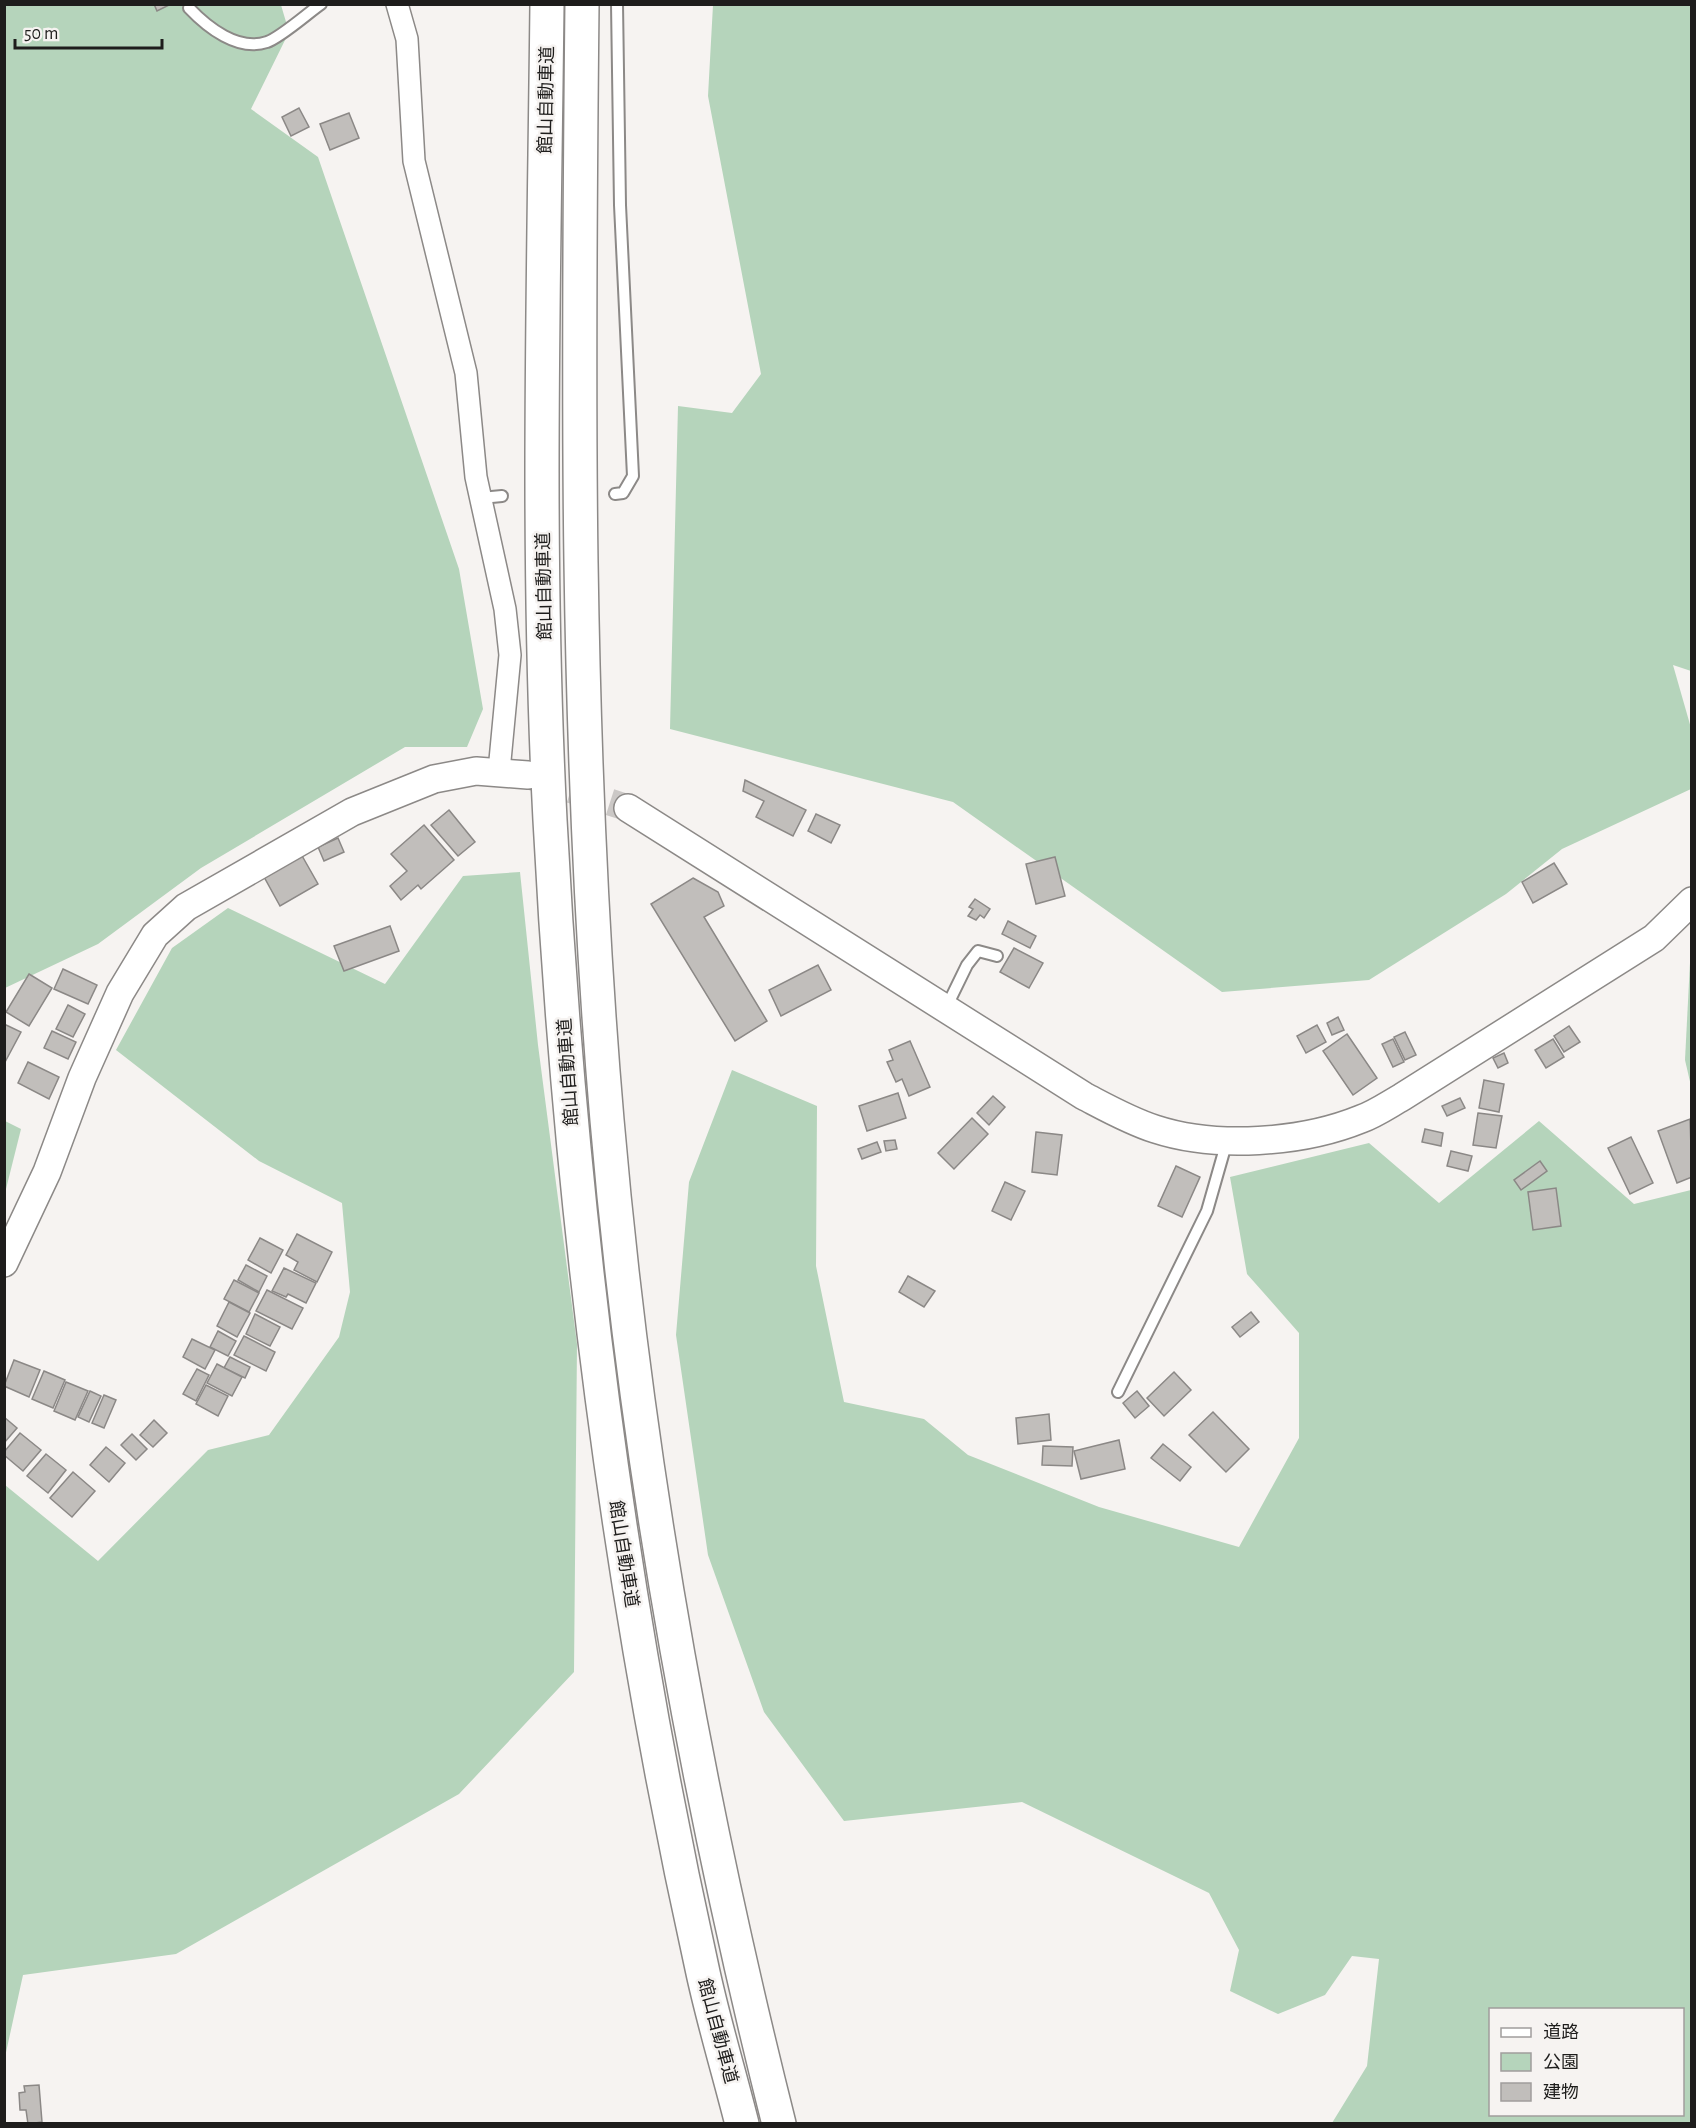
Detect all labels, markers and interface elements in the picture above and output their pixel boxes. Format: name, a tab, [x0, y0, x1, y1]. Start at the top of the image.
scale bar	[15, 12, 162, 50]
text: 50 m	[24, 25, 58, 43]
street label: 館山自動車道	[535, 46, 557, 154]
street label: 館山自動車道	[533, 532, 555, 640]
street label: 館山自動車道	[554, 1017, 582, 1127]
street label: 館山自動車道	[606, 1499, 642, 1609]
street label: 館山自動車道	[694, 1976, 742, 2086]
legend	[1489, 2008, 1684, 2116]
text: 道路	[1543, 2022, 1579, 2042]
text: 公園	[1543, 2053, 1579, 2072]
text: 建物	[1543, 2082, 1579, 2102]

